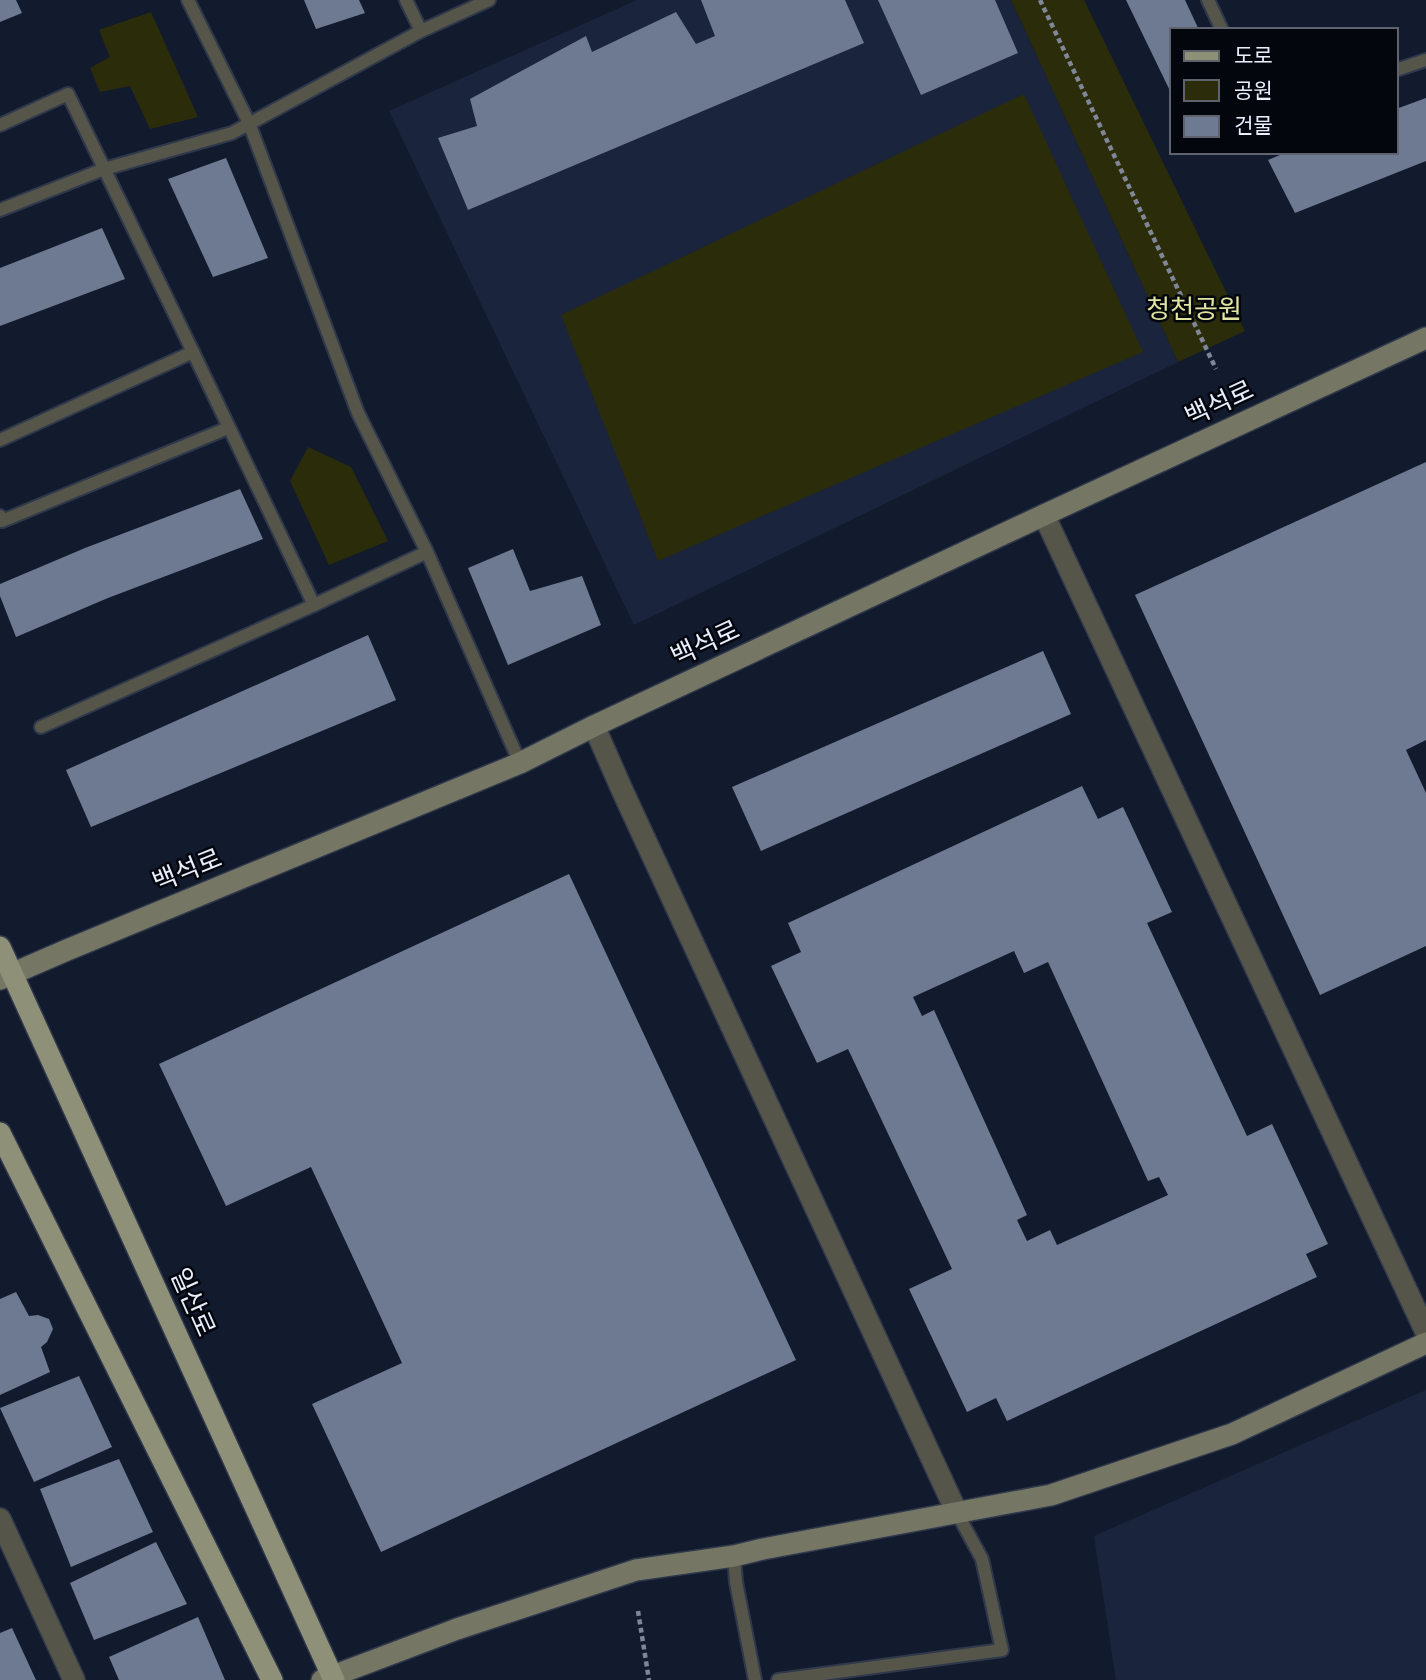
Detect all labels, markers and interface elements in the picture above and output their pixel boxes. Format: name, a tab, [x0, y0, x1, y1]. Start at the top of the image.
legend	[1170, 28, 1398, 154]
text: 도로	[1234, 42, 1273, 67]
text: 공원	[1234, 77, 1273, 102]
text: 건물	[1234, 112, 1273, 137]
park label: 청천공원	[1146, 292, 1242, 323]
street label: 백석로	[1179, 372, 1257, 431]
street label: 백석로	[665, 612, 743, 671]
street label: 백석로	[147, 841, 226, 896]
street label: 일산로	[166, 1262, 223, 1340]

